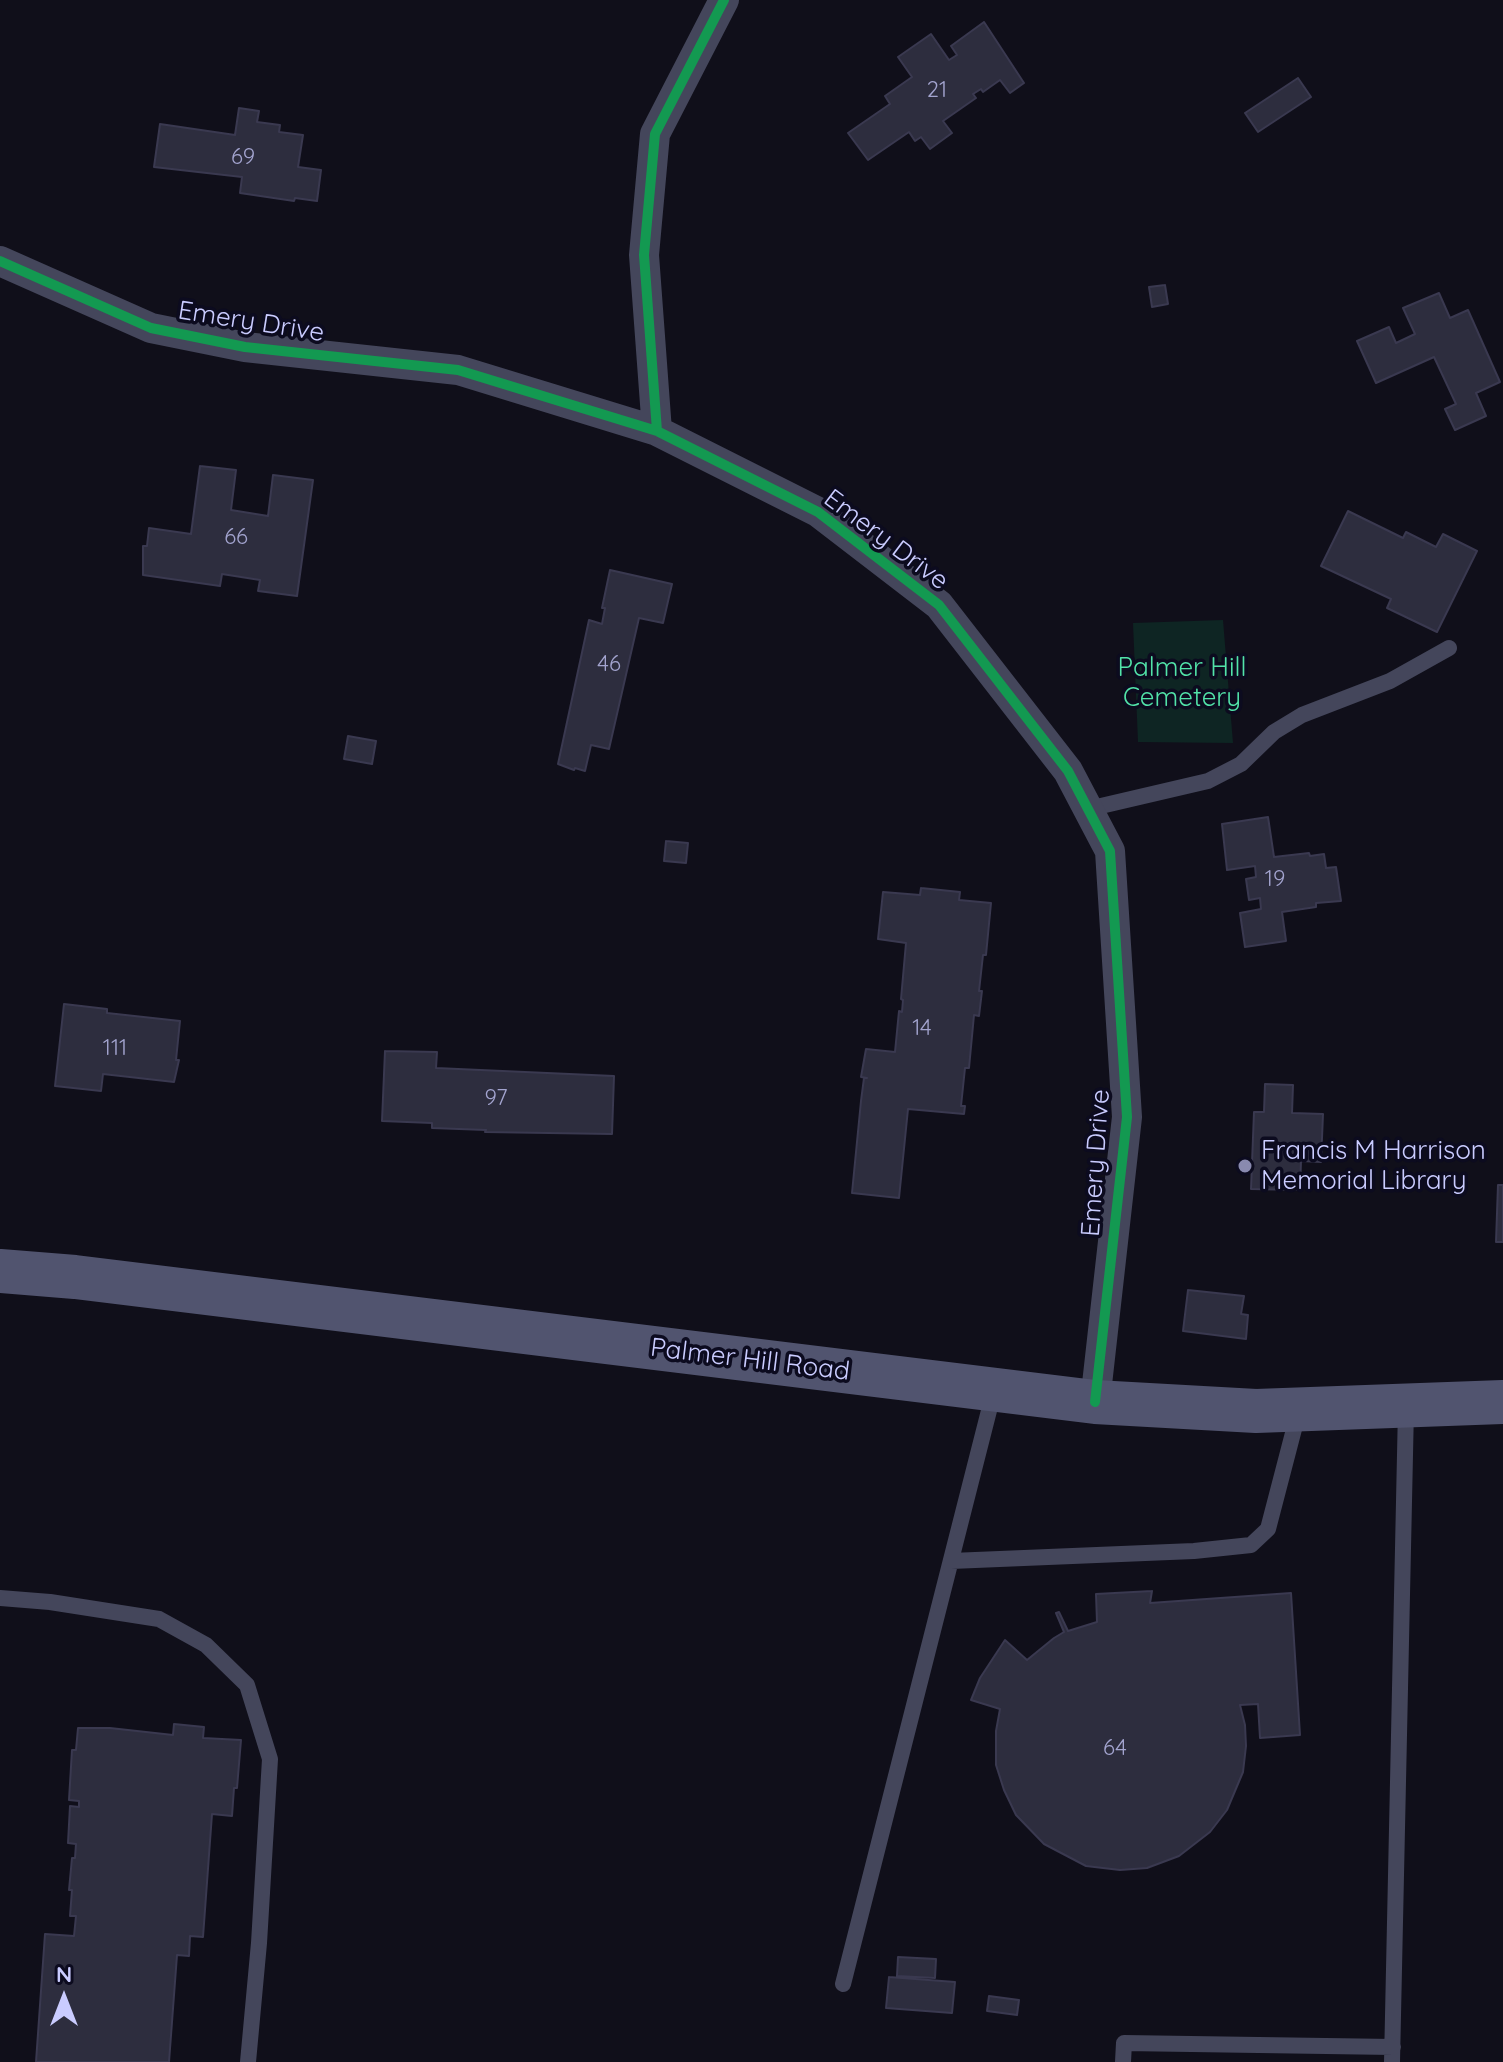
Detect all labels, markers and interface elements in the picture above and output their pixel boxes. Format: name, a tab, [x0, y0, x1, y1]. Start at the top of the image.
house number: 21	[927, 77, 947, 103]
house number: 69	[231, 144, 255, 170]
street label: Emery Drive	[176, 295, 326, 349]
street label: Emery Drive	[818, 483, 954, 597]
house number: 66	[224, 524, 248, 550]
house number: 46	[597, 651, 621, 677]
park label: Palmer Hill Cemetery	[1118, 652, 1246, 714]
house number: 19	[1265, 866, 1285, 892]
house number: 14	[912, 1015, 932, 1041]
house number: 111	[103, 1035, 127, 1061]
house number: 97	[485, 1085, 507, 1111]
street label: Emery Drive	[1075, 1088, 1117, 1238]
place label: Francis M Harrison Memorial Library	[1261, 1135, 1486, 1196]
marker: Francis M Harrison Memorial Library	[1236, 1157, 1254, 1175]
street label: Palmer Hill Road	[649, 1332, 851, 1388]
house number: 64	[1103, 1735, 1127, 1761]
north arrow	[24, 1958, 104, 2038]
text: N	[56, 1960, 72, 1988]

